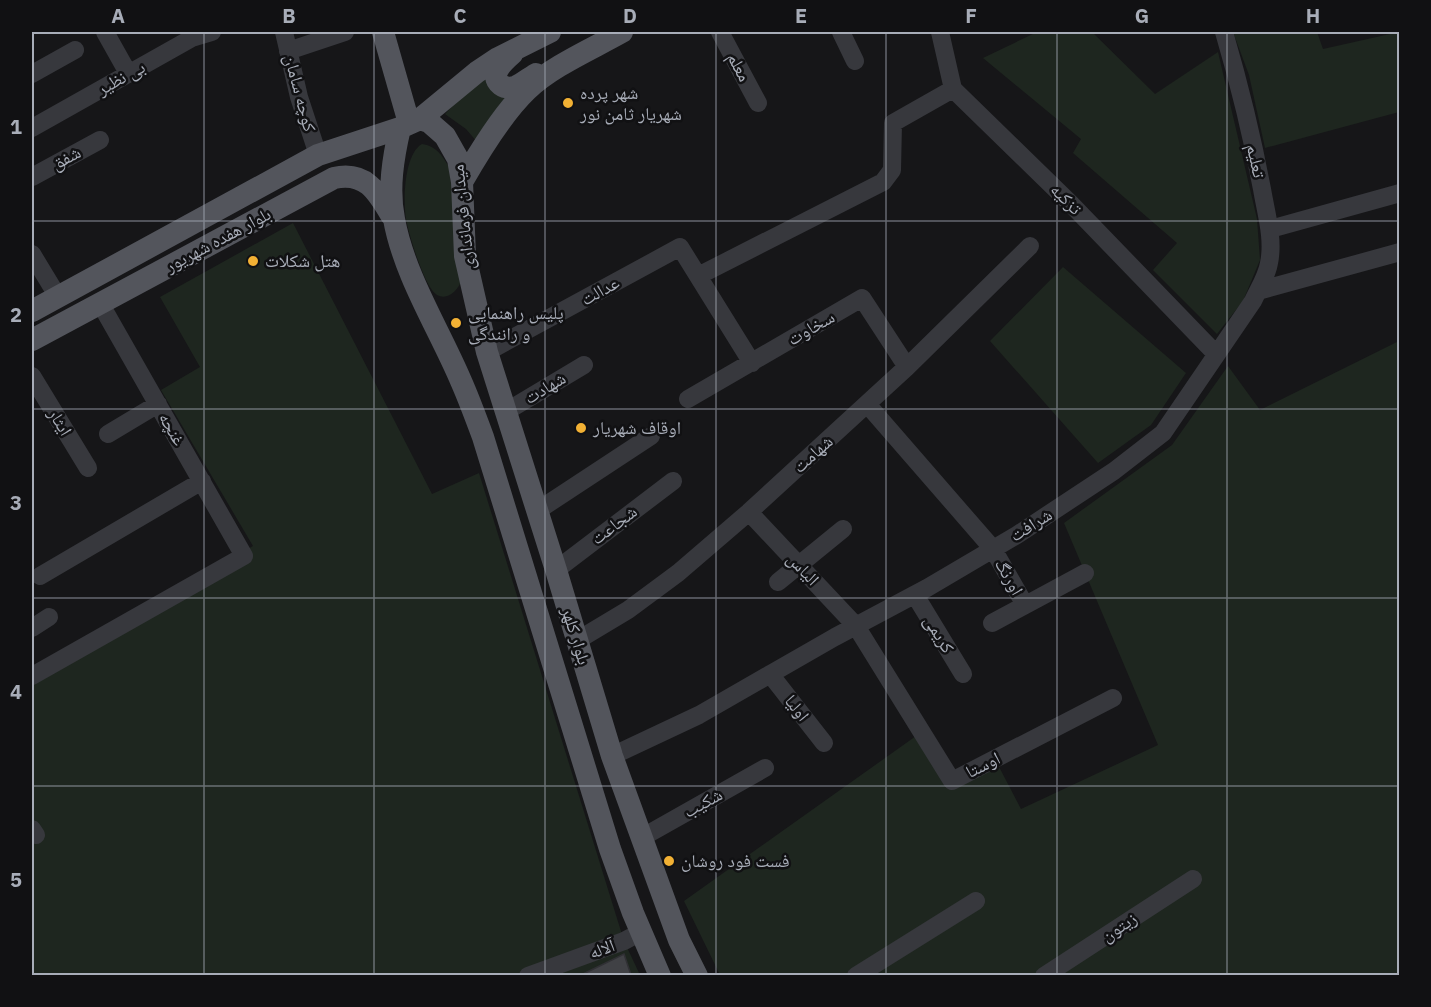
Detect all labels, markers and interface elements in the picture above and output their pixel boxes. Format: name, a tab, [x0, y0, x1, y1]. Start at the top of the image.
text: A	[111, 2, 125, 29]
text: B	[282, 2, 296, 29]
text: C	[453, 2, 467, 29]
text: D	[623, 2, 637, 29]
text: E	[795, 2, 807, 29]
text: F	[965, 2, 977, 29]
text: G	[1135, 2, 1149, 29]
text: H	[1306, 2, 1320, 29]
street label: معلم	[721, 48, 757, 86]
street label: کوچه سامان	[279, 52, 322, 135]
street label: بی نظیر	[92, 55, 149, 101]
place label: شهر پرده شهریار ثامن نور	[579, 81, 682, 125]
marker: شهر پرده شهریار ثامن نور	[561, 96, 575, 110]
text: 1	[10, 113, 22, 140]
street label: شفق	[47, 140, 85, 175]
street label: تعلیم	[1241, 142, 1271, 180]
street label: میدان فرمانداری	[446, 163, 479, 271]
street label: تزکیه	[1046, 178, 1087, 219]
street label: بلوار هفده شهریور	[160, 202, 275, 278]
place label: هتل شکلات	[265, 249, 341, 272]
marker: هتل شکلات	[246, 254, 260, 268]
street label: عدالت	[576, 271, 623, 310]
text: 2	[10, 301, 22, 328]
place label: پلیس راهنمایی و رانندگی	[468, 301, 564, 345]
street label: سخاوت	[783, 305, 838, 350]
marker: پلیس راهنمایی و رانندگی	[449, 316, 463, 330]
street label: شهادت	[520, 366, 570, 409]
street label: ایثار	[43, 403, 78, 440]
street label: غنچه	[154, 408, 191, 449]
place label: اوقاف شهریار	[592, 416, 681, 439]
marker: اوقاف شهریار	[574, 421, 588, 435]
street label: شهامت	[788, 430, 838, 478]
text: 3	[10, 489, 22, 516]
street label: شجاعت	[586, 500, 641, 549]
street label: شرافت	[1005, 503, 1056, 546]
street label: الیاس	[782, 547, 825, 590]
street label: اورنگ	[990, 554, 1029, 599]
street label: بلوار کلهر	[557, 603, 596, 668]
street label: کریمی	[919, 610, 960, 658]
text: 4	[10, 678, 22, 705]
street label: اولیا	[780, 690, 815, 726]
street label: اوستا	[962, 746, 1004, 783]
street label: شکیب	[679, 782, 726, 823]
place label: فست فود روشان	[681, 849, 789, 872]
marker: فست فود روشان	[662, 854, 676, 868]
text: 5	[10, 866, 22, 893]
street label: زیتون	[1096, 906, 1141, 947]
street label: آلاله	[586, 933, 618, 964]

